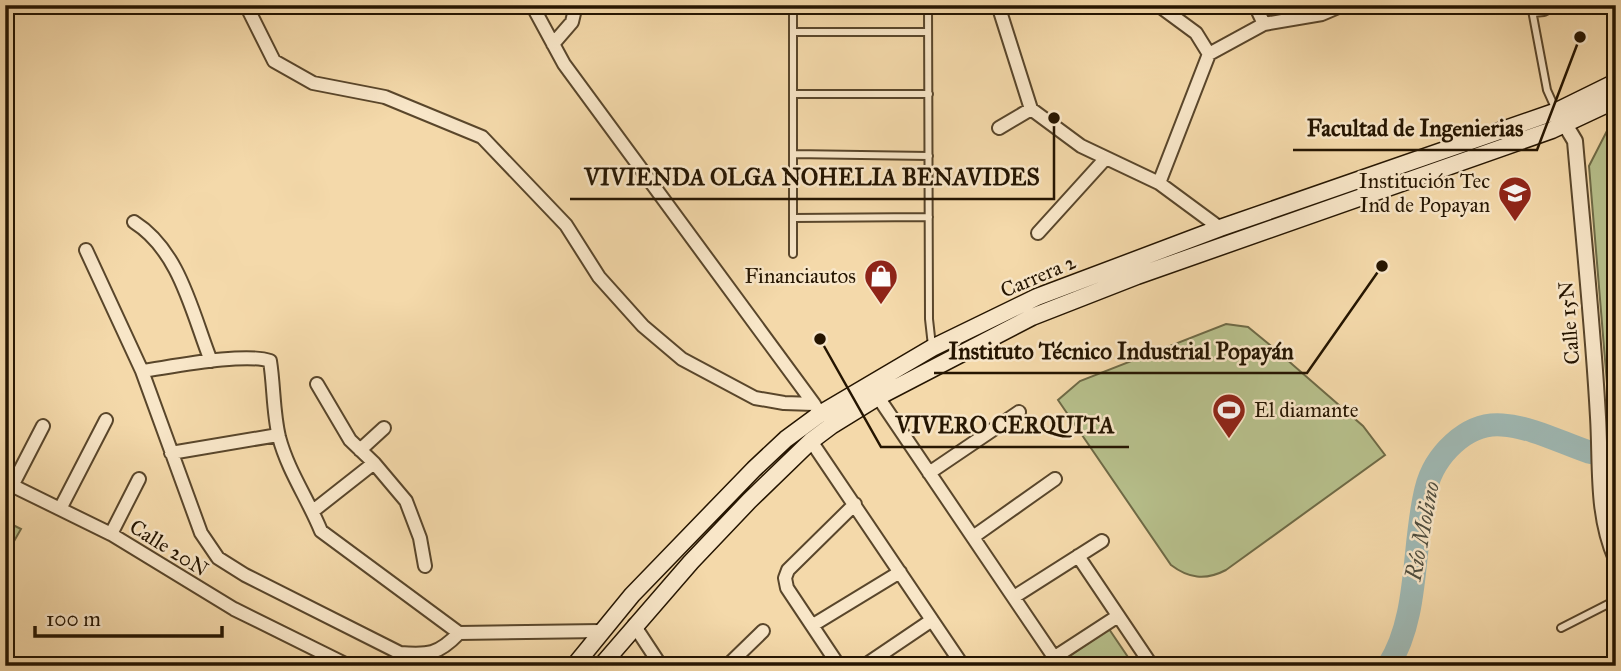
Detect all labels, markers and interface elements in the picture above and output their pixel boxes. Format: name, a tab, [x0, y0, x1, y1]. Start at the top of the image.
callout: Facultad de Ingenierias	[1293, 106, 1537, 150]
text: Facultad de Ingenierias	[1307, 114, 1524, 143]
callout: VIVIENDA OLGA NOHELIA BENAVIDES	[570, 155, 1054, 199]
text: VIVIENDA OLGA NOHELIA BENAVIDES	[583, 163, 1040, 191]
place label: Institución Tec Ind de Popayan	[1359, 168, 1490, 218]
school or university icon: Institución Tec Ind de Popayan	[1496, 174, 1534, 223]
street label: Carrera 2	[996, 248, 1080, 303]
shop icon: Financiautos	[862, 257, 900, 306]
place label: Financiautos	[744, 263, 856, 289]
street label: Calle 15N	[1552, 280, 1586, 366]
callout: Instituto Técnico Industrial Popayán	[934, 329, 1307, 373]
text: Instituto Técnico Industrial Popayán	[948, 337, 1294, 366]
sports icon: El diamante	[1210, 391, 1248, 440]
place label: El diamante	[1254, 397, 1359, 423]
callout: VIVERO CERQUITA	[881, 403, 1129, 447]
text: VIVERO CERQUITA	[894, 411, 1115, 439]
water label: Río Molino	[1398, 479, 1445, 584]
street label: Calle 20N	[125, 514, 213, 582]
scale bar	[35, 594, 222, 638]
text: 100 m	[46, 606, 101, 632]

